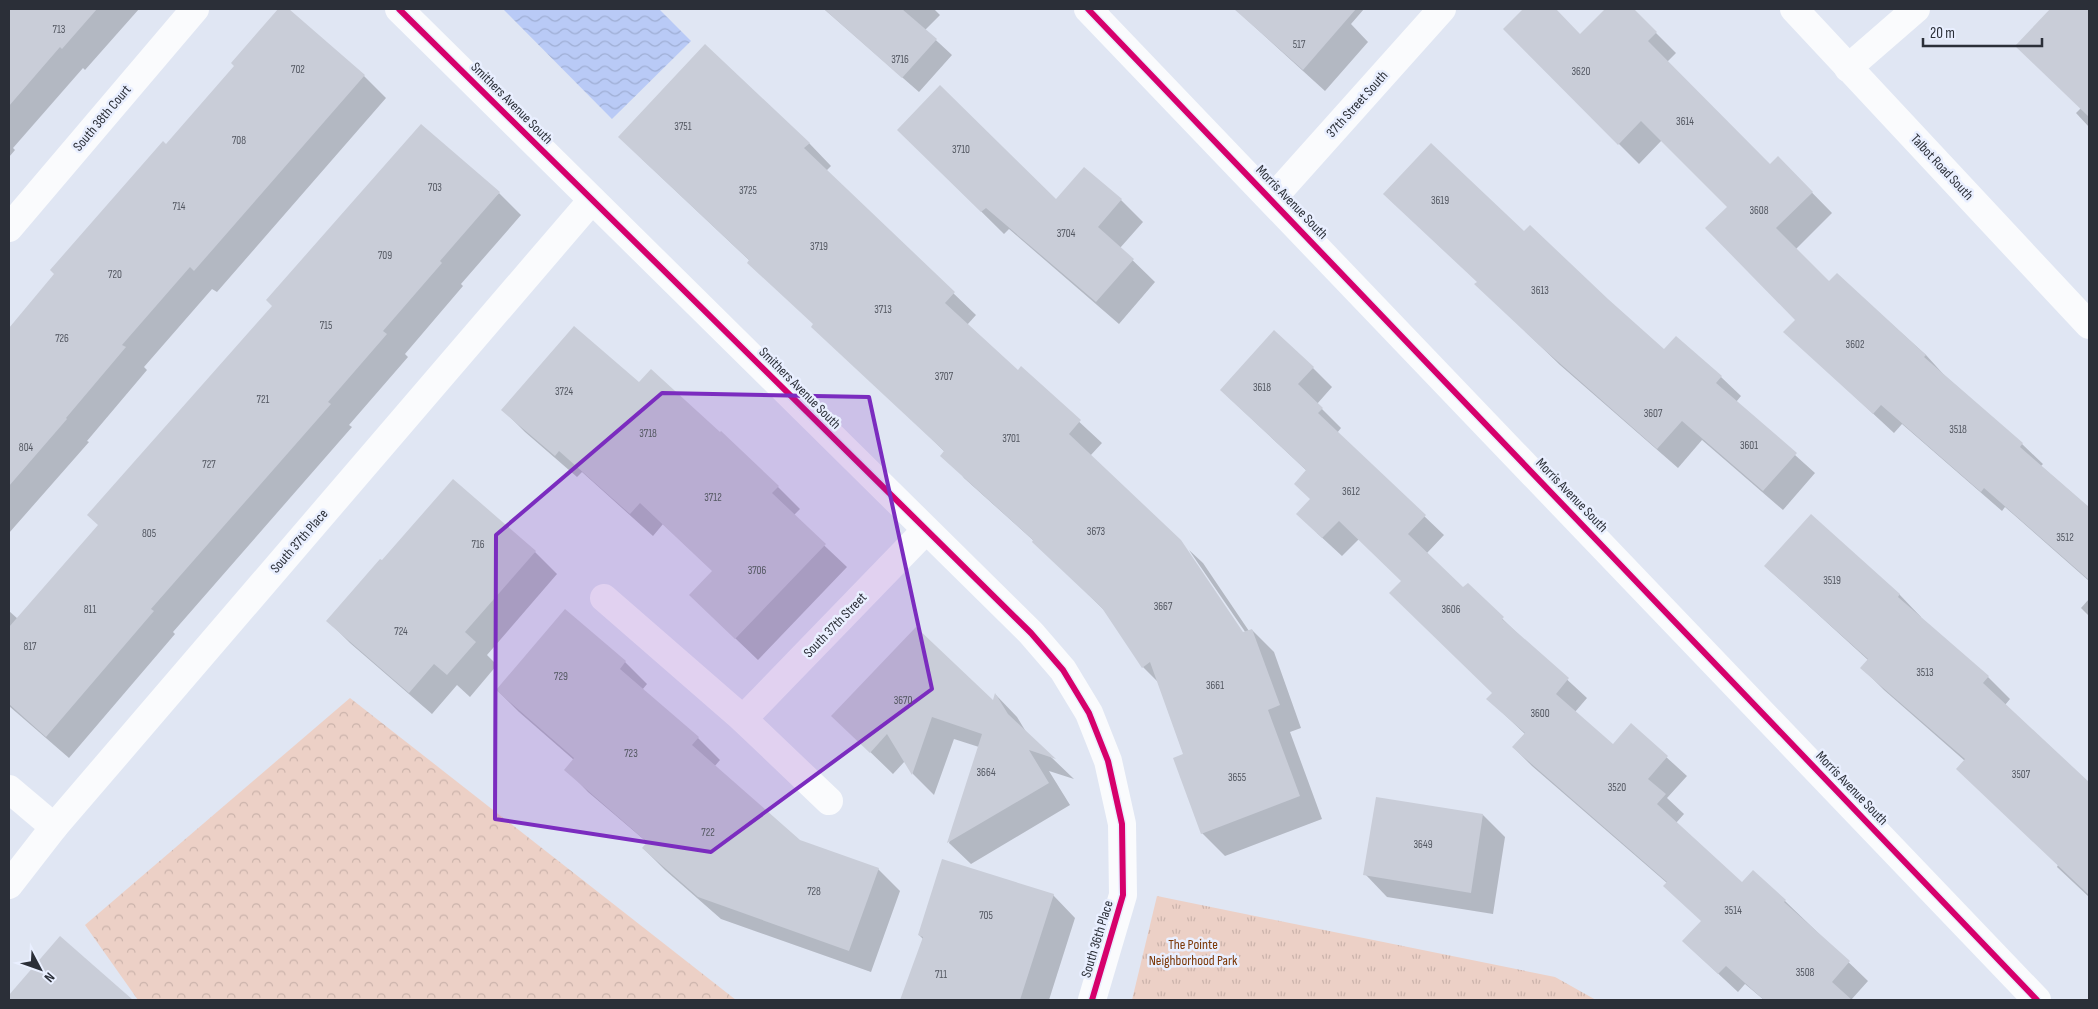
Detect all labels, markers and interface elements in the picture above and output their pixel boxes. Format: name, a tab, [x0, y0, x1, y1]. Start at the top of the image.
scale bar	[1923, 15, 2042, 47]
house number: 713	[53, 23, 66, 36]
text: 20 m	[1930, 24, 1955, 43]
house number: 517	[1293, 38, 1306, 51]
house number: 3716	[891, 53, 909, 66]
street label: Smithers Avenue South	[467, 58, 557, 148]
house number: 702	[291, 63, 305, 76]
house number: 3620	[1572, 65, 1591, 78]
street label: 37th Street South	[1323, 67, 1391, 141]
street label: South 38th Court	[69, 81, 135, 155]
house number: 3614	[1676, 115, 1694, 128]
house number: 3751	[674, 120, 692, 133]
street label: Talbot Road South	[1907, 130, 1977, 204]
house number: 708	[232, 134, 246, 147]
house number: 3710	[952, 143, 970, 156]
street label: Morris Avenue South	[1252, 161, 1332, 243]
house number: 703	[428, 181, 442, 194]
house number: 3725	[739, 184, 757, 197]
house number: 3619	[1431, 194, 1449, 207]
house number: 714	[173, 200, 186, 213]
house number: 3608	[1749, 204, 1769, 217]
house number: 3704	[1057, 227, 1076, 240]
house number: 3719	[810, 240, 828, 253]
house number: 709	[378, 249, 392, 262]
house number: 720	[108, 268, 122, 281]
house number: 3613	[1531, 284, 1549, 297]
house number: 3713	[874, 303, 892, 316]
house number: 715	[320, 319, 332, 332]
house number: 726	[55, 332, 69, 345]
house number: 3602	[1846, 338, 1865, 351]
street label: Smithers Avenue South	[755, 343, 845, 433]
house number: 3707	[935, 370, 954, 383]
house number: 3618	[1253, 381, 1271, 394]
house number: 3724	[555, 385, 573, 398]
house number: 721	[257, 393, 270, 406]
house number: 3607	[1644, 407, 1663, 420]
house number: 3518	[1949, 423, 1967, 436]
house number: 3718	[639, 427, 657, 440]
house number: 3701	[1002, 432, 1020, 445]
house number: 3601	[1740, 439, 1758, 452]
house number: 804	[19, 441, 34, 454]
street label: Morris Avenue South	[1532, 454, 1612, 536]
house number: 727	[202, 458, 216, 471]
house number: 3612	[1342, 485, 1360, 498]
house number: 3712	[704, 491, 722, 504]
street label: South 37th Place	[267, 506, 331, 576]
house number: 3673	[1087, 525, 1106, 538]
house number: 805	[142, 527, 156, 540]
house number: 3512	[2056, 531, 2074, 544]
house number: 716	[471, 538, 485, 551]
house number: 3706	[748, 564, 767, 577]
house number: 3519	[1823, 574, 1841, 587]
street label: South 37th Street	[800, 589, 870, 661]
house number: 3667	[1154, 600, 1173, 613]
house number: 811	[84, 603, 96, 616]
house number: 3606	[1441, 603, 1461, 616]
house number: 724	[394, 625, 408, 638]
house number: 817	[23, 640, 37, 653]
house number: 3513	[1916, 666, 1934, 679]
house number: 729	[554, 670, 568, 683]
house number: 3661	[1206, 679, 1224, 692]
house number: 3670	[894, 694, 912, 707]
house number: 3600	[1530, 707, 1550, 720]
house number: 723	[624, 747, 638, 760]
street label: Morris Avenue South	[1812, 747, 1892, 829]
house number: 3664	[976, 766, 996, 779]
house number: 3507	[2012, 768, 2031, 781]
house number: 3655	[1228, 771, 1246, 784]
house number: 3520	[1608, 781, 1626, 794]
house number: 722	[701, 826, 715, 839]
house number: 3649	[1413, 838, 1433, 851]
house number: 728	[807, 885, 821, 898]
street label: South 36th Place	[1077, 898, 1117, 980]
house number: 3514	[1724, 904, 1742, 917]
house number: 705	[979, 909, 993, 922]
park label: The Pointe Neighborhood Park	[1149, 936, 1238, 969]
north arrow	[15, 944, 65, 994]
house number: 3508	[1796, 966, 1815, 979]
house number: 711	[935, 968, 947, 981]
text: N	[41, 969, 58, 986]

